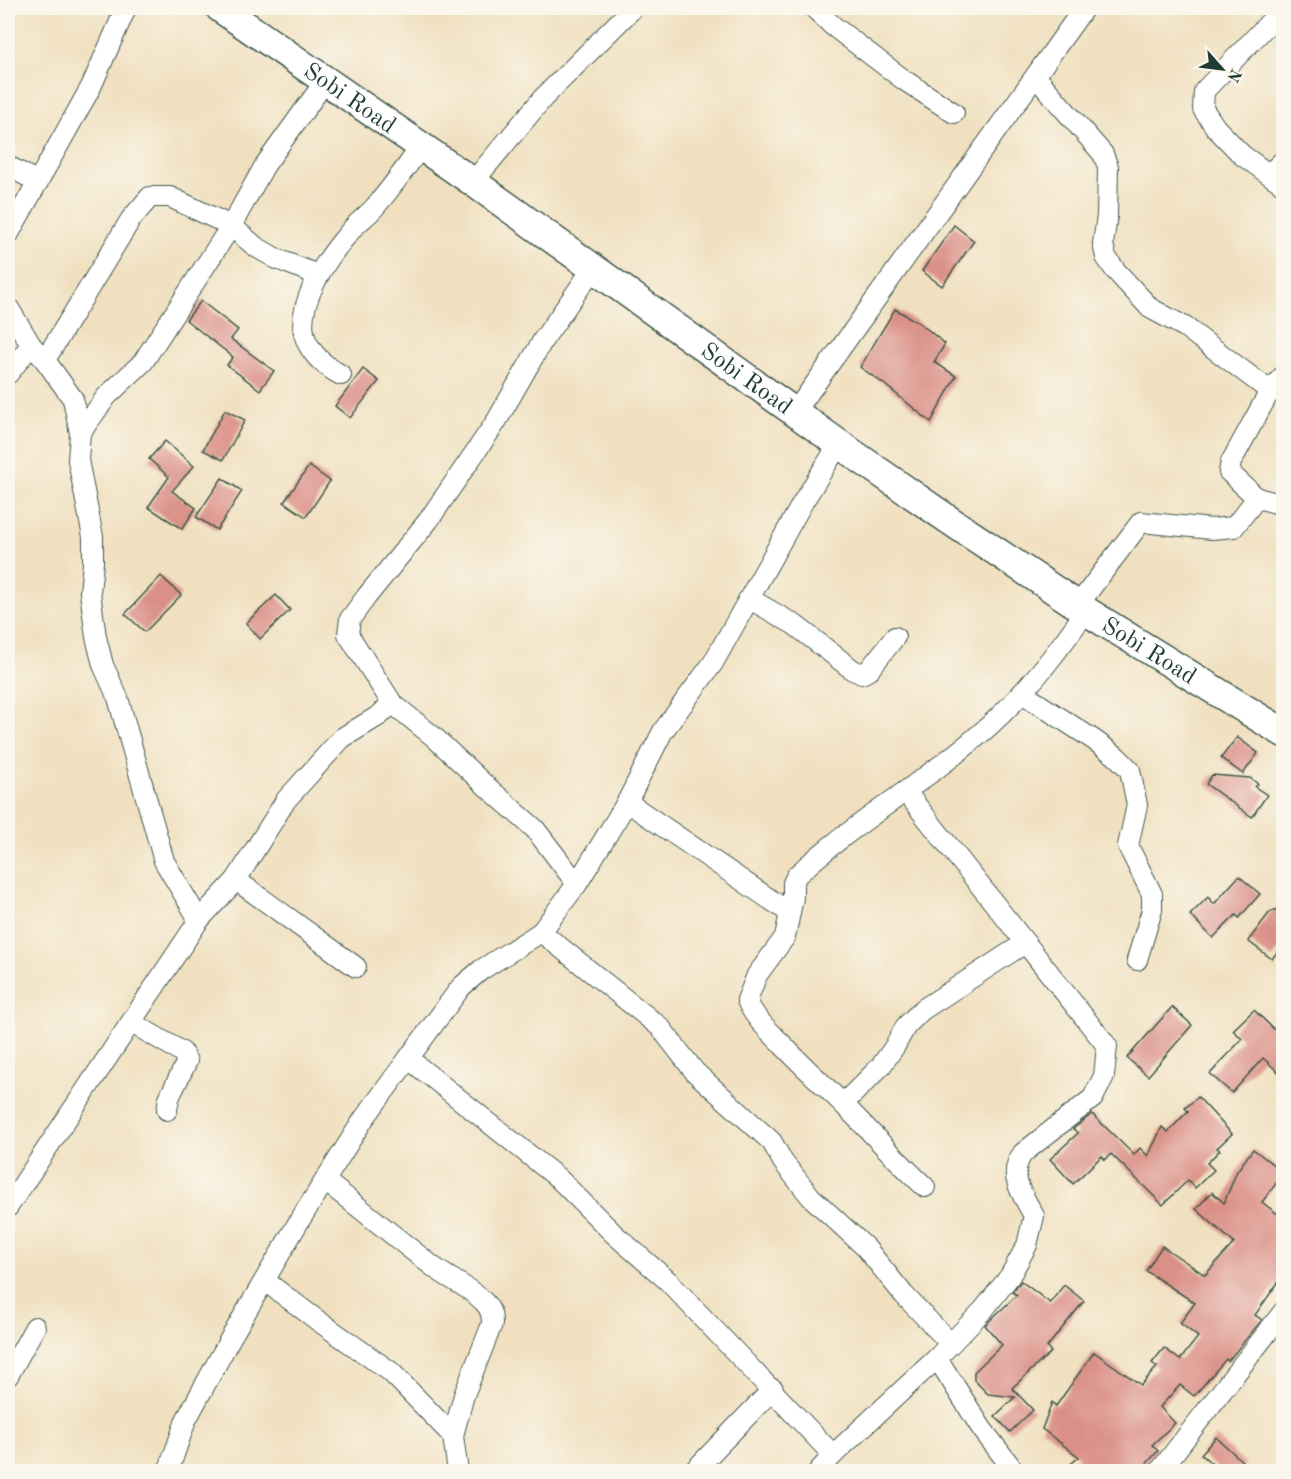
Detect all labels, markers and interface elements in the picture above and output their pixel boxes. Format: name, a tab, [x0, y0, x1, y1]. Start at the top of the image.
north arrow	[1192, 39, 1252, 99]
street label: Sobi Road	[299, 59, 399, 139]
text: N	[1223, 66, 1243, 85]
street label: Sobi Road	[696, 339, 796, 420]
street label: Sobi Road	[1097, 614, 1200, 690]

